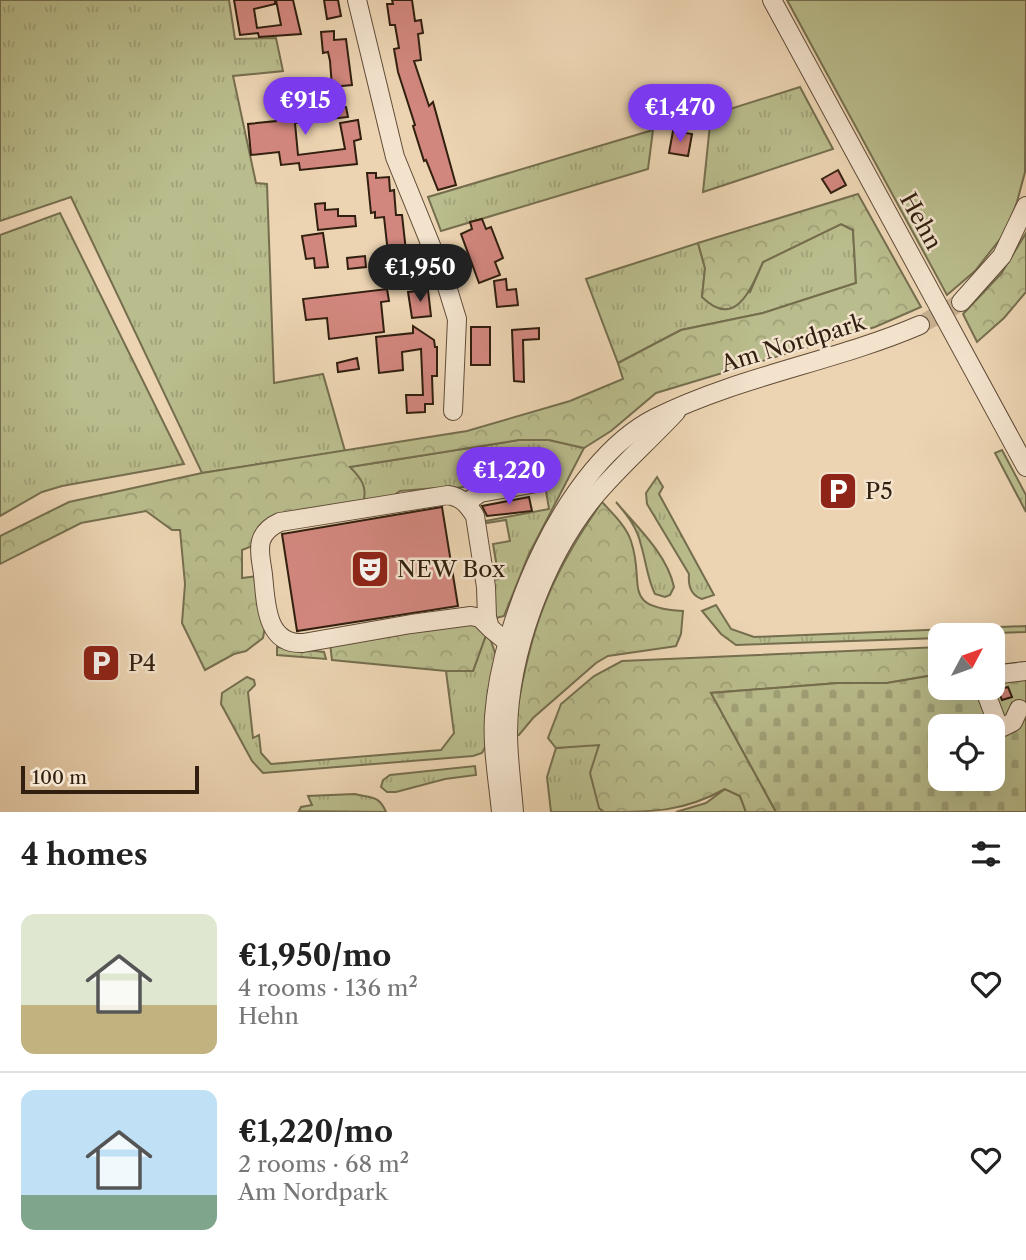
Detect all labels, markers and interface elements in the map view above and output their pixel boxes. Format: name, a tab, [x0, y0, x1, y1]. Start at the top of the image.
pin: €915	[264, 78, 346, 137]
pin: €1,470	[623, 85, 737, 144]
text: €915	[279, 86, 331, 114]
text: €1,470	[644, 93, 716, 121]
street label: Hehn	[894, 188, 948, 254]
pin: €1,950	[363, 244, 477, 304]
text: €1,950	[384, 253, 456, 281]
street label: Am Nordpark	[716, 307, 870, 379]
pin: €1,220	[452, 448, 566, 507]
text: €1,220	[472, 456, 546, 484]
parking icon: P5	[817, 470, 859, 512]
place label: P5	[865, 477, 893, 505]
theatre icon: NEW Box	[349, 548, 391, 590]
place label: NEW Box	[397, 555, 506, 583]
north arrow	[928, 623, 1004, 700]
map controls	[928, 623, 1005, 791]
parking icon: P4	[80, 642, 122, 684]
place label: P4	[128, 649, 156, 677]
button: locate	[928, 714, 1005, 791]
scale bar	[21, 763, 200, 795]
text: 100 m	[32, 766, 87, 789]
icon: filters	[967, 835, 1005, 873]
text: 4 homes	[21, 836, 148, 873]
text: €1,950/mo	[238, 937, 391, 974]
icon: home	[77, 942, 161, 1026]
icon: heart	[967, 965, 1005, 1003]
text: 4 rooms · 136 m²	[238, 974, 418, 1002]
text: Hehn	[238, 1002, 299, 1030]
text: €1,220/mo	[238, 1113, 393, 1150]
icon: home	[77, 1118, 161, 1202]
icon: heart	[967, 1141, 1005, 1179]
text: 2 rooms · 68 m²	[238, 1150, 409, 1178]
text: Am Nordpark	[238, 1178, 388, 1206]

